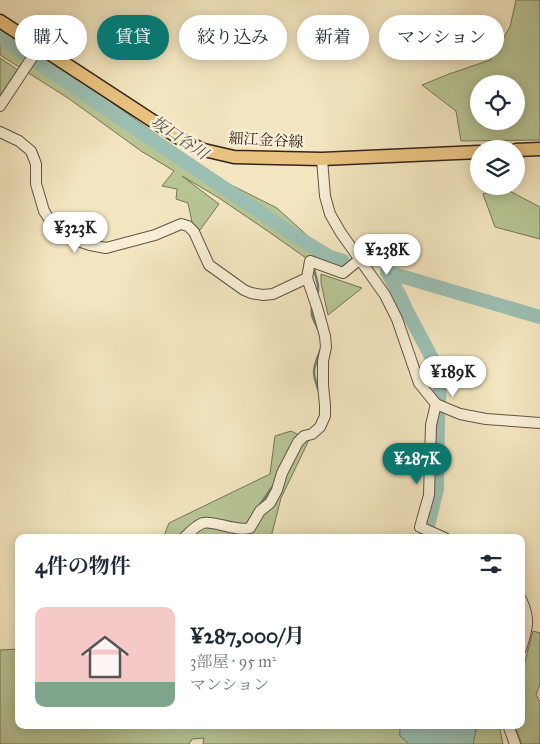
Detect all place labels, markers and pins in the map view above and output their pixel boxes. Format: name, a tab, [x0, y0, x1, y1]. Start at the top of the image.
pin: ¥323K	[40, 212, 110, 254]
pin: ¥238K	[352, 234, 422, 276]
pin: ¥189K	[418, 356, 488, 398]
pin: ¥287K	[382, 442, 452, 485]

